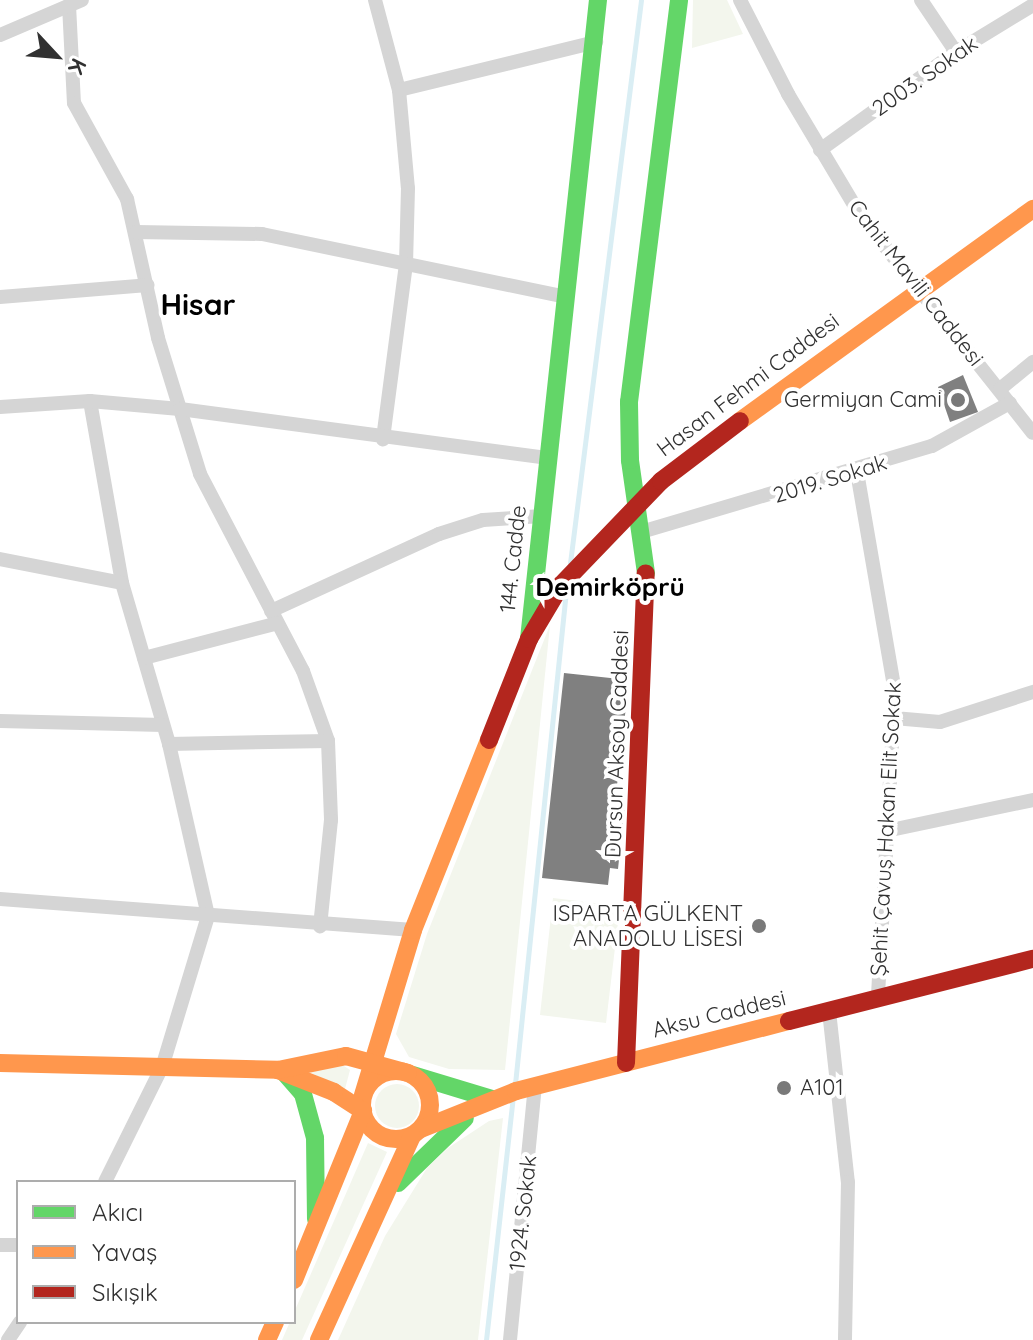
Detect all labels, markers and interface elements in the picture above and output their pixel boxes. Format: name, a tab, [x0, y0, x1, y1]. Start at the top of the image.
north arrow	[16, 16, 96, 96]
street label: 2003. Sokak	[867, 30, 983, 122]
text: K	[62, 54, 93, 79]
street label: Cahit Mavili Caddesi	[843, 195, 989, 371]
district label: Hisar	[160, 286, 236, 322]
street label: Hasan Fehmi Caddesi	[652, 308, 844, 462]
place label: Germiyan Cami	[784, 387, 942, 413]
marker: Germiyan Cami	[949, 391, 967, 409]
street label: 2019. Sokak	[770, 449, 890, 509]
street label: 144. Cadde	[494, 504, 532, 614]
district label: Demirköprü	[535, 571, 685, 603]
street label: Dursun Aksoy Caddesi	[600, 630, 634, 858]
street label: Şehit Çavuş Hakan Elit Sokak	[865, 681, 907, 977]
place label: ISPARTA GÜLKENT ANADOLU LİSESİ	[553, 900, 743, 952]
marker: ISPARTA GÜLKENT ANADOLU LİSESİ	[750, 917, 768, 935]
street label: Aksu Caddesi	[650, 985, 788, 1043]
place label: A101	[800, 1075, 844, 1101]
marker: A101	[775, 1079, 793, 1097]
street label: 1924. Sokak	[504, 1154, 542, 1272]
legend	[16, 1180, 296, 1324]
text: Akıcı	[92, 1197, 143, 1227]
text: Yavaş	[92, 1237, 157, 1267]
text: Sıkışık	[92, 1277, 158, 1307]

